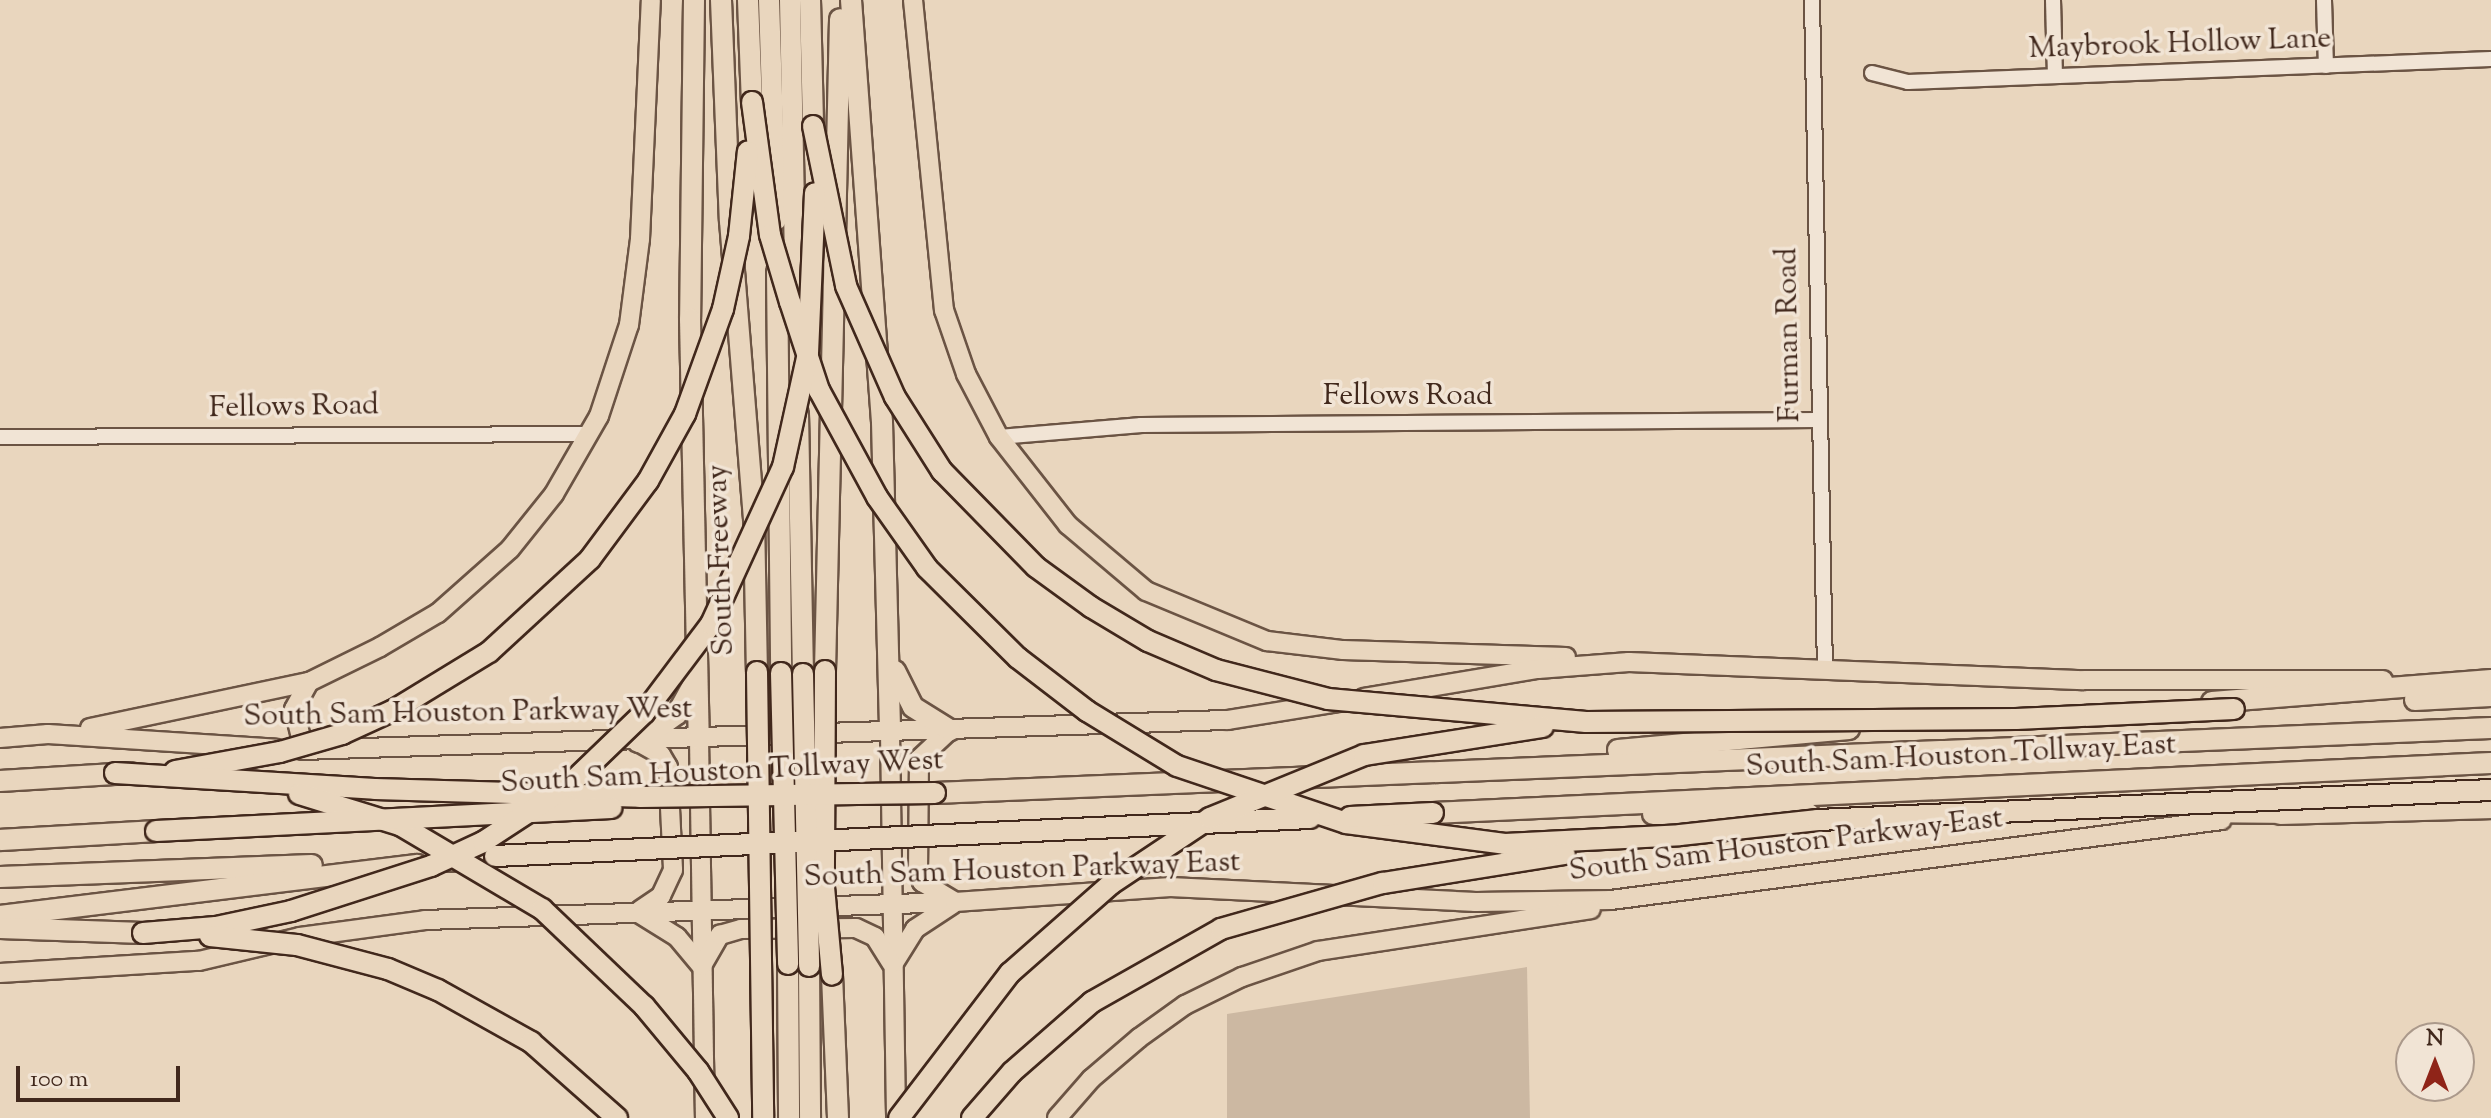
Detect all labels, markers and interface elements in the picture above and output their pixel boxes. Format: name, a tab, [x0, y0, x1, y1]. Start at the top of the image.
street label: Maybrook Hollow Lane	[2028, 22, 2332, 68]
street label: Furman Road	[1770, 247, 1810, 423]
street label: Fellows Road	[1323, 379, 1493, 415]
street label: Fellows Road	[209, 389, 379, 427]
street label: South Freeway	[701, 464, 743, 656]
street label: South Sam Houston Parkway West	[243, 692, 693, 736]
street label: South Sam Houston Tollway East	[1745, 728, 2177, 786]
street label: South Sam Houston Tollway West	[500, 743, 944, 803]
street label: South Sam Houston Parkway East	[1567, 802, 2005, 890]
street label: South Sam Houston Parkway East	[803, 845, 1241, 897]
north arrow	[2395, 1022, 2475, 1102]
text: N	[2426, 1024, 2444, 1056]
scale bar	[20, 1050, 184, 1100]
text: 100 m	[30, 1063, 88, 1097]

